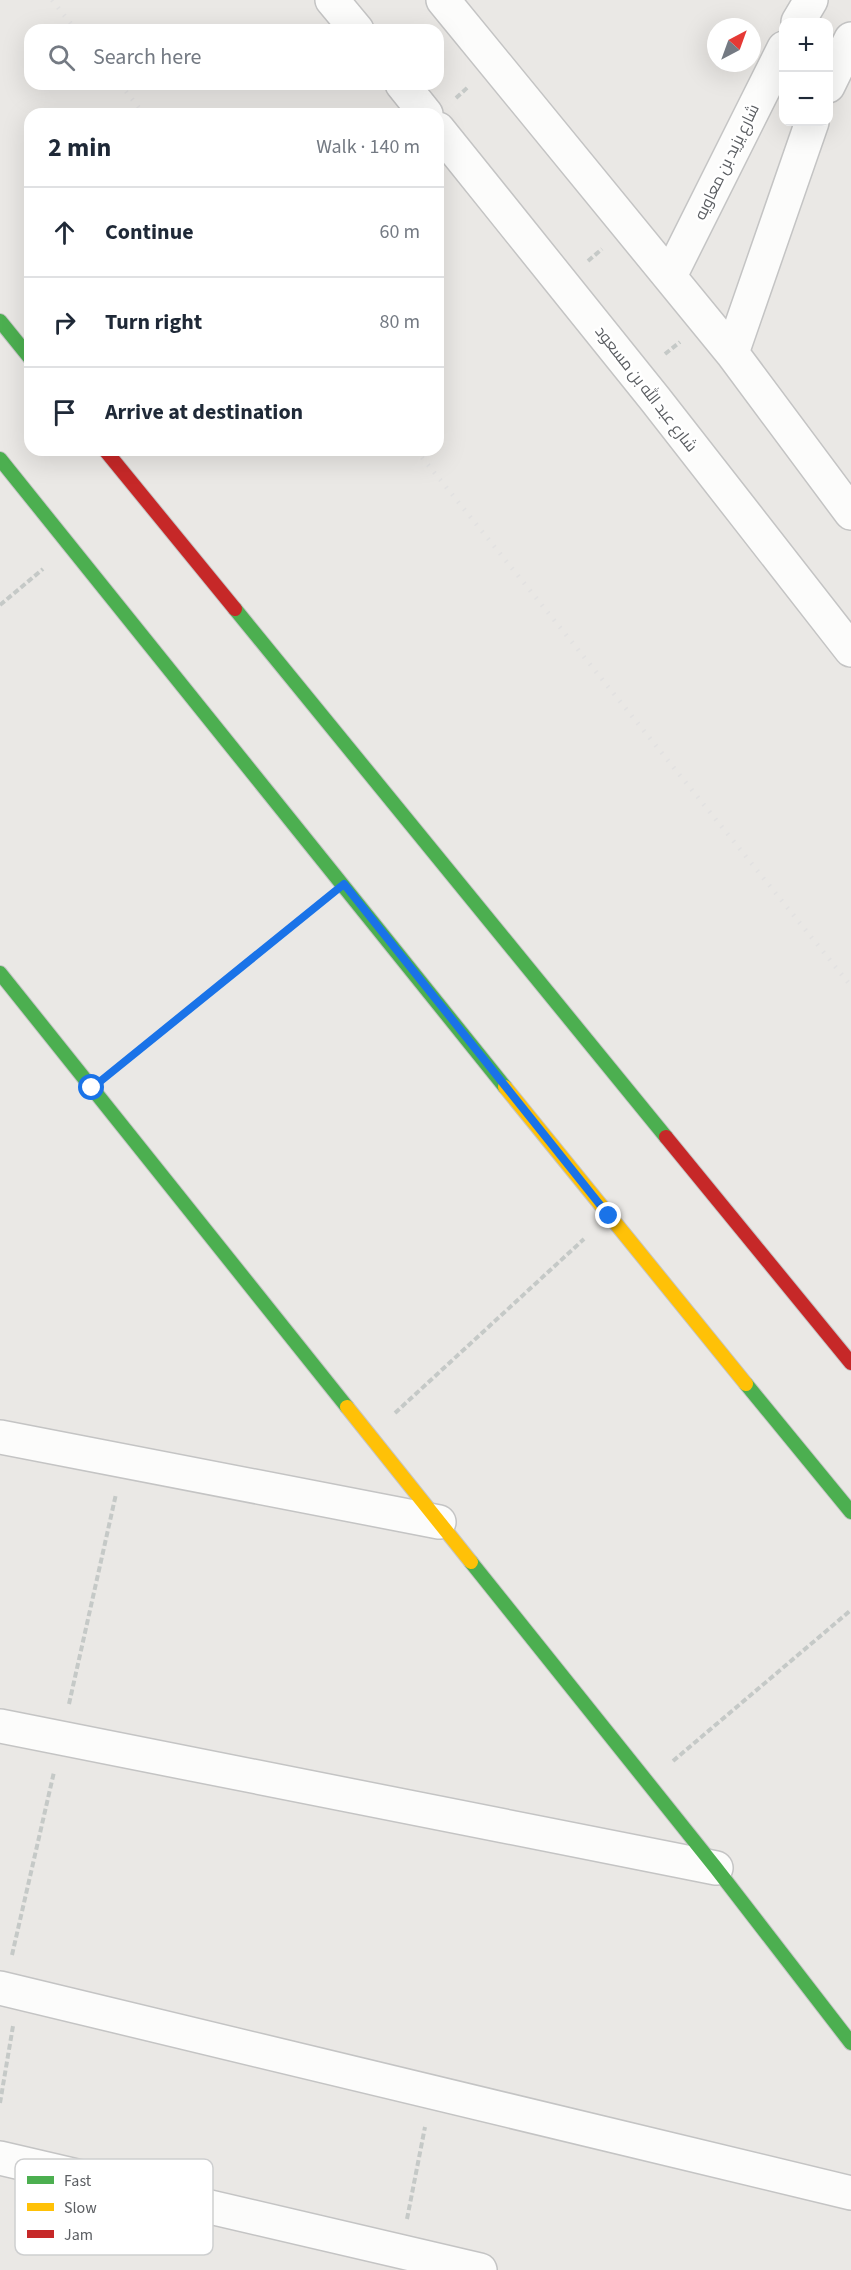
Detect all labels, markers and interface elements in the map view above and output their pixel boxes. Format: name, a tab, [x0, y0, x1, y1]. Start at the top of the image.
north arrow	[707, 18, 761, 72]
map controls	[779, 18, 833, 126]
button: +	[779, 18, 833, 72]
search box	[24, 24, 444, 90]
icon: search	[45, 41, 78, 74]
text: Search here	[93, 41, 201, 73]
button: −	[779, 72, 833, 126]
street label: شارع يزيد بن معاويه	[689, 100, 765, 224]
text: 2 min	[48, 129, 111, 166]
text: Walk · 140 m	[316, 133, 420, 161]
icon: ahead	[48, 216, 81, 249]
text: Continue	[105, 216, 194, 248]
text: 60 m	[380, 218, 420, 246]
icon: right	[48, 306, 81, 339]
text: Turn right	[105, 306, 202, 338]
text: 80 m	[380, 308, 420, 336]
street label: شارع عبد الله بن مسعود	[590, 321, 702, 457]
icon: arrive	[48, 396, 81, 429]
text: Arrive at destination	[105, 396, 303, 428]
route start	[78, 1074, 104, 1100]
route end	[595, 1202, 621, 1228]
legend	[15, 2159, 213, 2255]
text: Fast	[64, 2170, 92, 2192]
text: Slow	[64, 2197, 97, 2219]
text: Jam	[64, 2224, 93, 2246]

